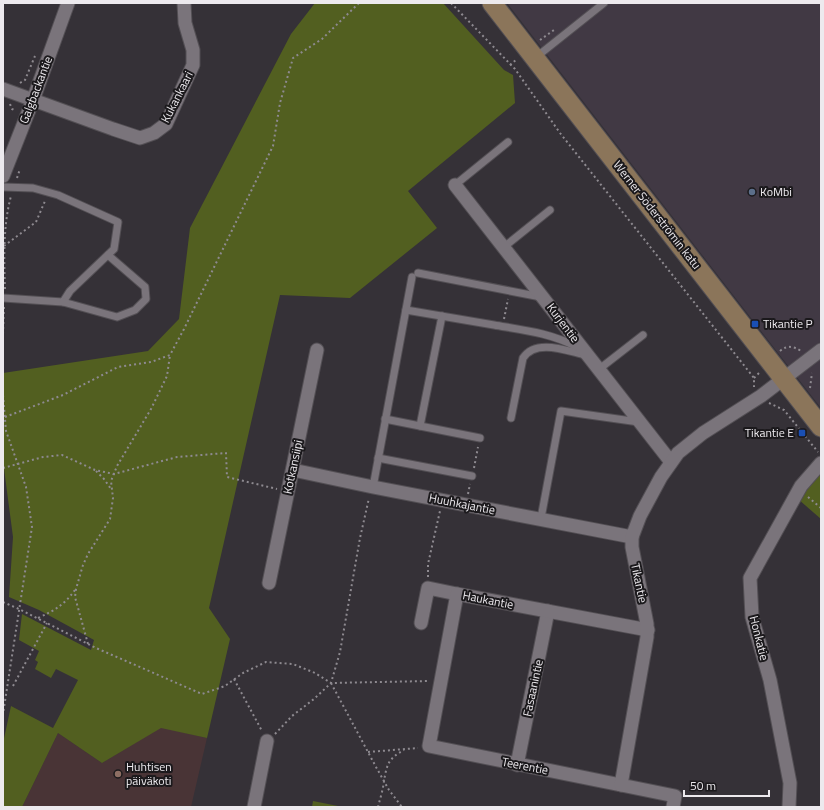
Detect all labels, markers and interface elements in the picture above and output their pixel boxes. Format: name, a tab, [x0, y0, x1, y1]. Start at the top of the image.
street label: Galgbackantie	[14, 53, 57, 126]
street label: Kukankaari	[155, 68, 198, 126]
street label: Werner Söderströmin katu	[609, 156, 706, 273]
place label: KoMbi	[760, 182, 792, 201]
marker: KoMbi	[747, 187, 757, 197]
street label: Kurjentie	[542, 299, 585, 346]
place label: Tikantie P	[763, 314, 813, 333]
marker: Tikantie P	[750, 319, 760, 329]
place label: Tikantie E	[745, 423, 794, 442]
marker: Tikantie E	[797, 428, 807, 438]
street label: Kotkansiipi	[277, 438, 308, 496]
street label: Huuhkajantie	[427, 488, 497, 519]
street label: Tikantie	[626, 561, 653, 604]
street label: Haukantie	[461, 585, 515, 614]
street label: Honkatie	[745, 614, 774, 662]
street label: Fasaanintie	[517, 658, 548, 718]
street label: Teerentie	[500, 752, 550, 779]
place label: Huhtisen päiväkoti	[126, 757, 172, 790]
marker: Huhtisen päiväkoti	[113, 769, 123, 779]
scale bar	[684, 772, 769, 798]
text: 50 m	[690, 776, 716, 795]

